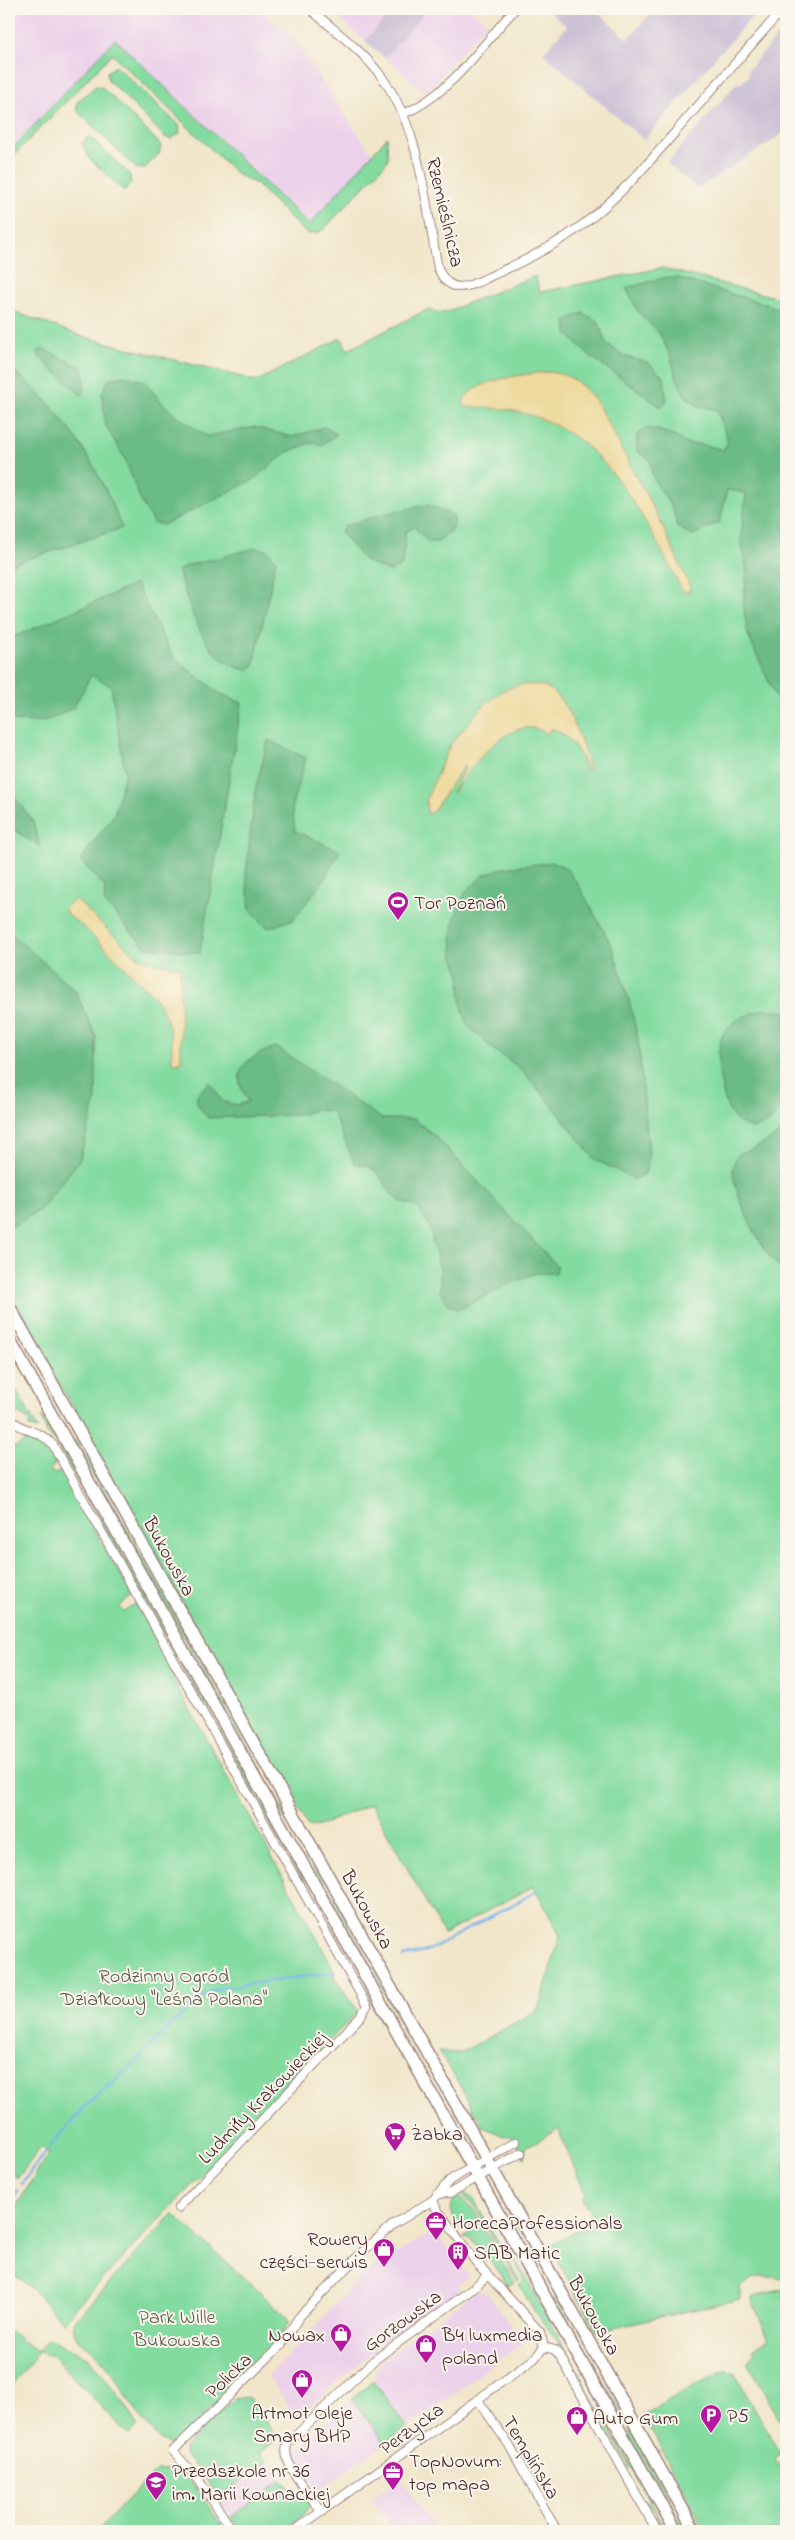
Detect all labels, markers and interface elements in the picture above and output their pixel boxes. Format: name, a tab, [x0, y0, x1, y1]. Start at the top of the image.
street label: Rzemieślnicza	[417, 155, 470, 270]
sports icon: Tor Poznań	[386, 890, 410, 921]
place label: Tor Poznań	[414, 890, 506, 919]
street label: Bukowska	[134, 1511, 202, 1602]
street label: Bukowska	[332, 1864, 400, 1955]
park label: Rodzinny Ogród Działkowy "Leśna Polana"	[60, 1963, 268, 2015]
street label: Ludmiły Krakowieckiej	[192, 2025, 336, 2172]
supermarket icon: Żabka	[383, 2121, 407, 2152]
place label: Żabka	[411, 2121, 463, 2150]
office icon: HorecaProfessionals	[424, 2210, 448, 2241]
place label: HorecaProfessionals	[452, 2210, 623, 2239]
place label: Rowery części-serwis	[259, 2226, 368, 2278]
shop icon: Rowery części-serwis	[372, 2237, 396, 2268]
building icon: SAB Matic	[446, 2240, 470, 2271]
place label: SAB Matic	[474, 2240, 560, 2269]
street label: Bukowska	[559, 2270, 627, 2361]
street label: Gorzowska	[358, 2284, 449, 2360]
park label: Park Wille Bukowska	[133, 2304, 220, 2356]
place label: Nowax	[268, 2322, 325, 2351]
shop icon: Nowax	[329, 2322, 353, 2353]
place label: B4 luxmedia poland	[441, 2322, 543, 2374]
shop icon: B4 luxmedia poland	[414, 2333, 438, 2364]
street label: Policka	[200, 2347, 260, 2407]
shop icon: Artmot Oleje Smary BHP	[290, 2368, 314, 2399]
street label: Perzycka	[374, 2397, 451, 2464]
place label: Artmot Oleje Smary BHP	[251, 2400, 353, 2452]
parking icon: P5	[699, 2403, 723, 2434]
place label: P5	[727, 2403, 749, 2432]
shop icon: Auto Gum	[565, 2405, 589, 2436]
place label: Auto Gum	[593, 2405, 678, 2434]
street label: Templińska	[494, 2411, 566, 2506]
place label: TopNovum: top mapa	[409, 2448, 501, 2500]
place label: Przedszkole nr 36 im. Marii Kownackiej	[172, 2458, 331, 2510]
office icon: TopNovum: top mapa	[381, 2460, 405, 2491]
school or university icon: Przedszkole nr 36 im. Marii Kownackiej	[144, 2470, 168, 2501]

